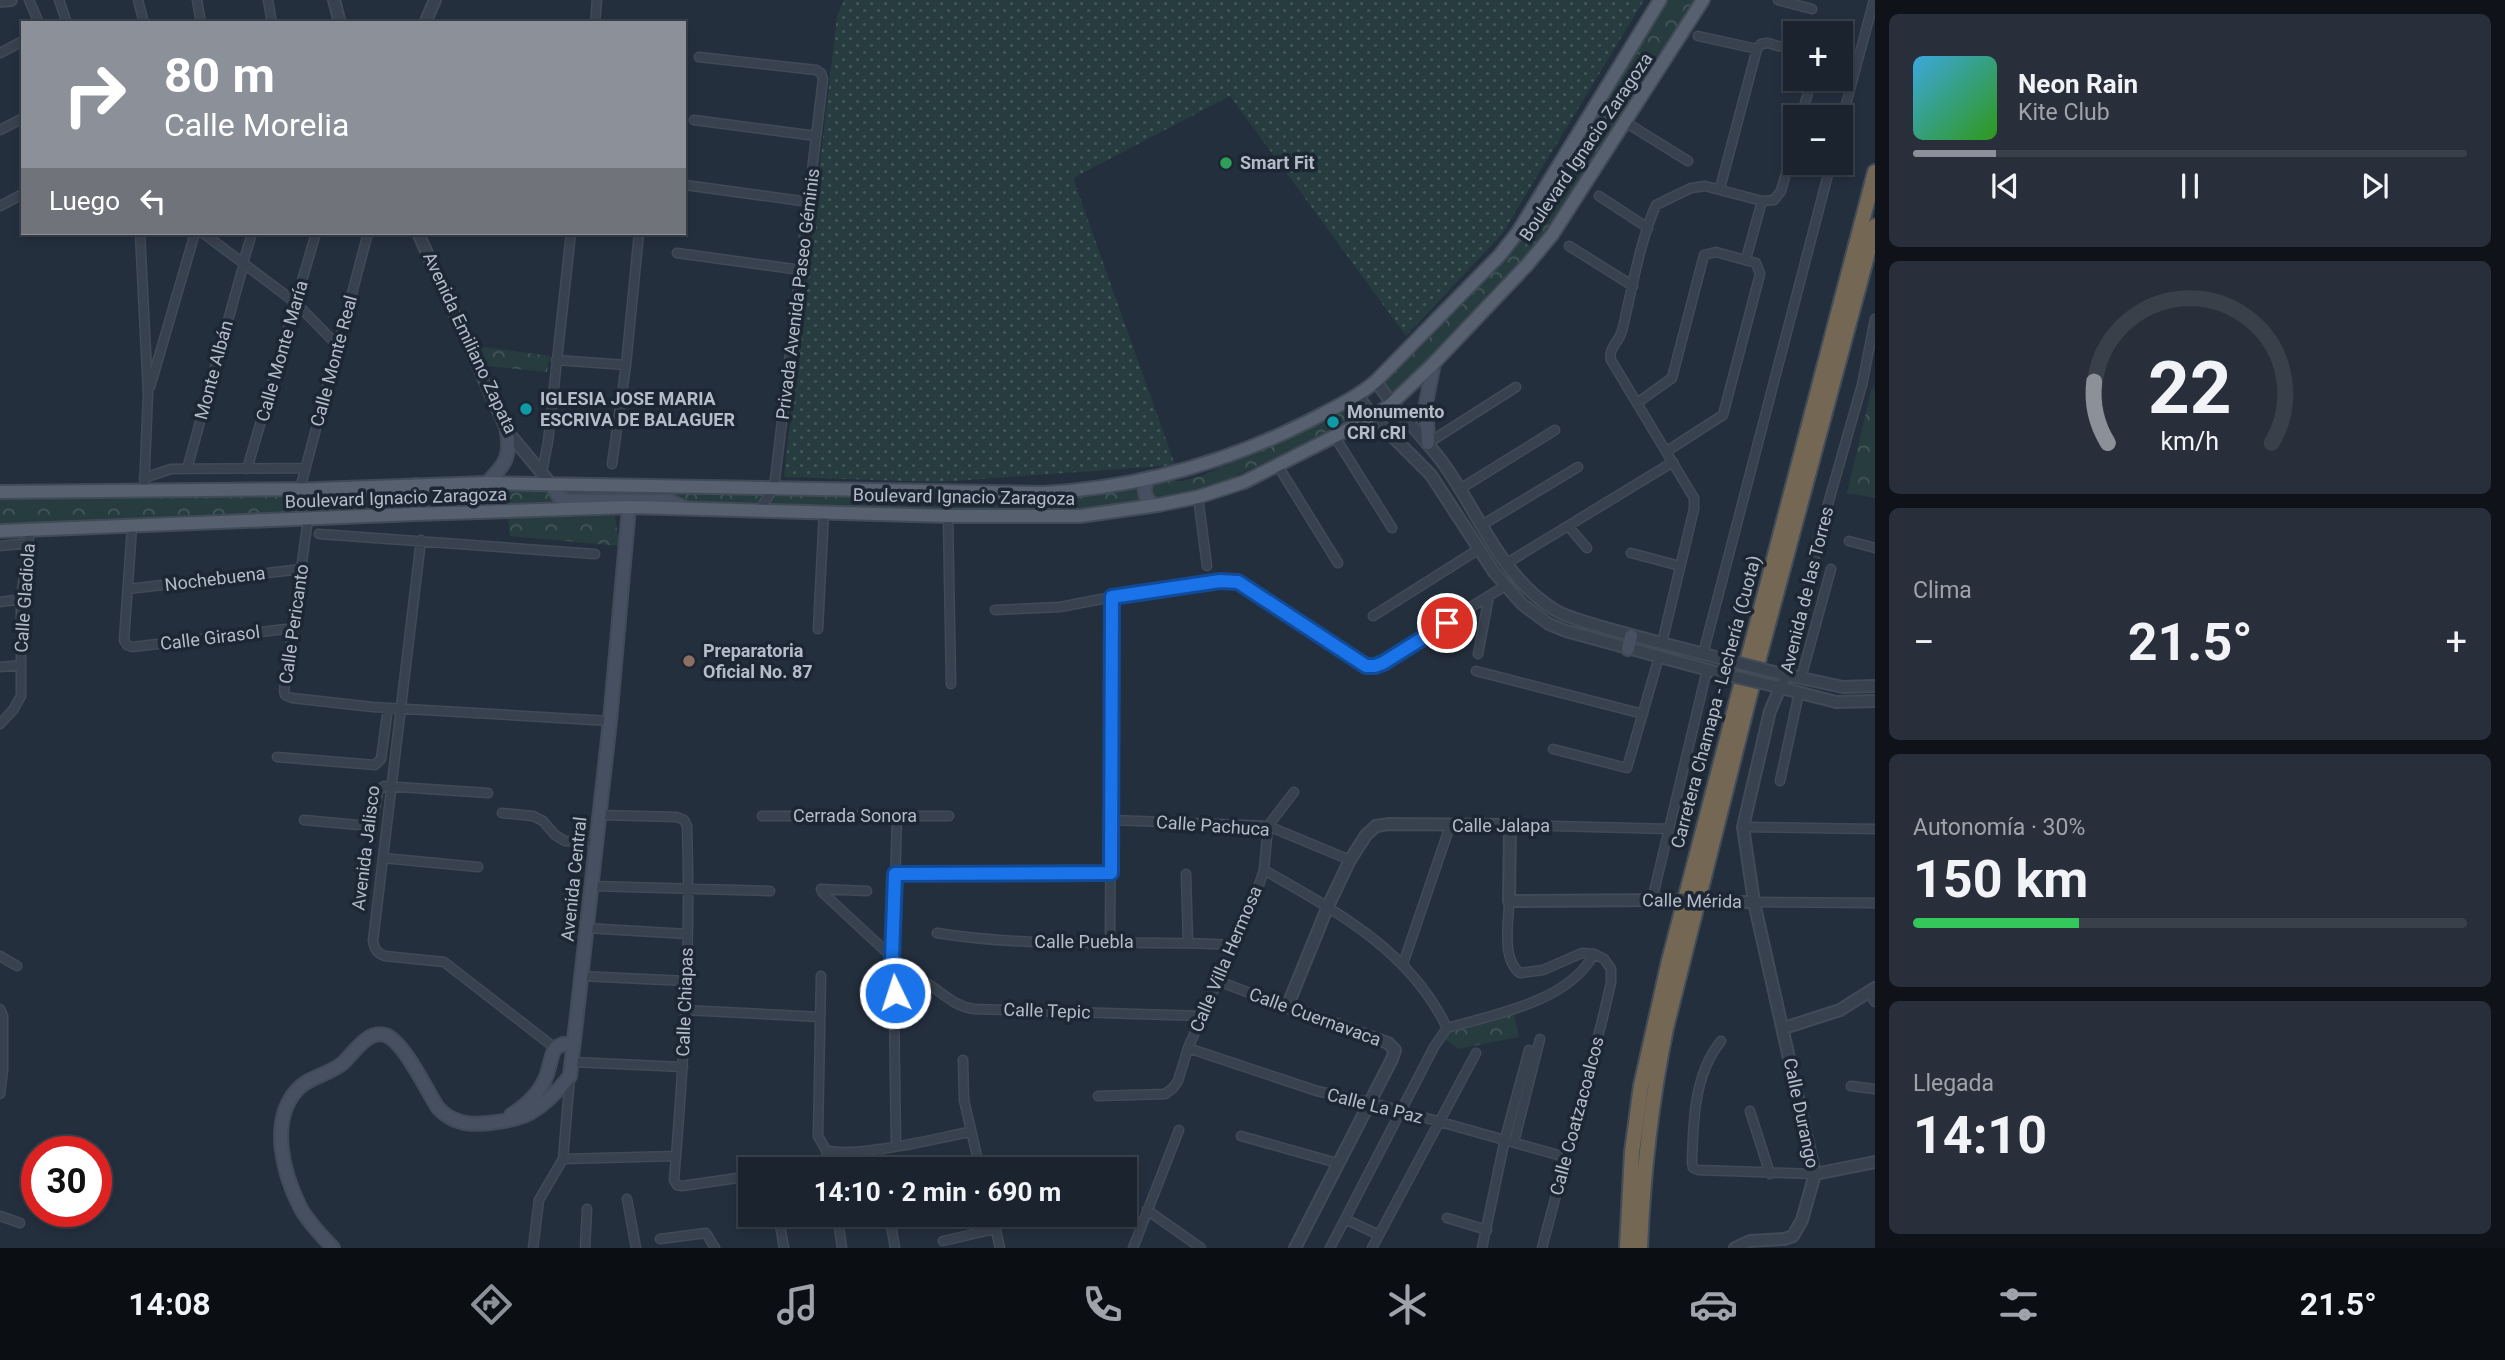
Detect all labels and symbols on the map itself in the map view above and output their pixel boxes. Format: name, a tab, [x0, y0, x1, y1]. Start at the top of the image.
street label: Boulevard Ignacio Zaragoza	[1515, 49, 1656, 245]
place label: Smart Fit	[1240, 152, 1315, 173]
marker: Smart Fit	[1218, 155, 1234, 171]
street label: Privada Avenida Paseo Géminis	[772, 167, 823, 421]
street label: Avenida Emiliano Zapata	[419, 249, 522, 437]
street label: Calle Monte María	[251, 278, 312, 424]
street label: Calle Monte Real	[306, 293, 361, 429]
street label: Monte Albán	[190, 318, 237, 422]
place label: IGLESIA JOSE MARIA ESCRIVA DE BALAGUER	[540, 388, 735, 430]
marker: IGLESIA JOSE MARIA ESCRIVA DE BALAGUER	[518, 401, 534, 417]
place label: Monumento CRI cRI	[1347, 401, 1445, 443]
marker: Monumento CRI cRI	[1325, 414, 1341, 430]
street label: Boulevard Ignacio Zaragoza	[284, 483, 508, 512]
street label: Boulevard Ignacio Zaragoza	[853, 484, 1075, 509]
street label: Avenida de las Torres	[1776, 504, 1837, 675]
street label: Calle Gladiola	[10, 543, 39, 653]
street label: Carretera Chamapa - Lechería (Cuota)	[1666, 553, 1766, 851]
street label: Nochebuena	[163, 562, 266, 595]
street label: Calle Pericanto	[275, 563, 312, 685]
pin	[1417, 593, 1477, 653]
street label: Calle Girasol	[159, 621, 261, 654]
place label: Preparatoria Oficial No. 87	[703, 640, 813, 682]
marker: Preparatoria Oficial No. 87	[681, 653, 697, 669]
street label: Avenida Jalisco	[347, 784, 384, 912]
street label: Cerrada Sonora	[793, 805, 917, 826]
street label: Calle Pachuca	[1156, 811, 1271, 840]
street label: Calle Jalapa	[1452, 815, 1550, 836]
street label: Avenida Central	[557, 816, 590, 942]
street label: Calle Villa Hermosa	[1185, 883, 1266, 1035]
street label: Calle Mérida	[1642, 889, 1742, 912]
street label: Calle Puebla	[1034, 931, 1134, 952]
street label: Calle Chiapas	[672, 947, 697, 1057]
position arrow	[858, 956, 932, 1030]
street label: Calle Cuernavaca	[1246, 983, 1384, 1050]
street label: Calle Tepic	[1003, 998, 1091, 1023]
street label: Calle Coatzacoalcos	[1545, 1034, 1608, 1198]
street label: Calle Durango	[1780, 1056, 1823, 1170]
street label: Calle La Paz	[1325, 1083, 1425, 1128]
speed limit sign: 30	[21, 1136, 112, 1227]

